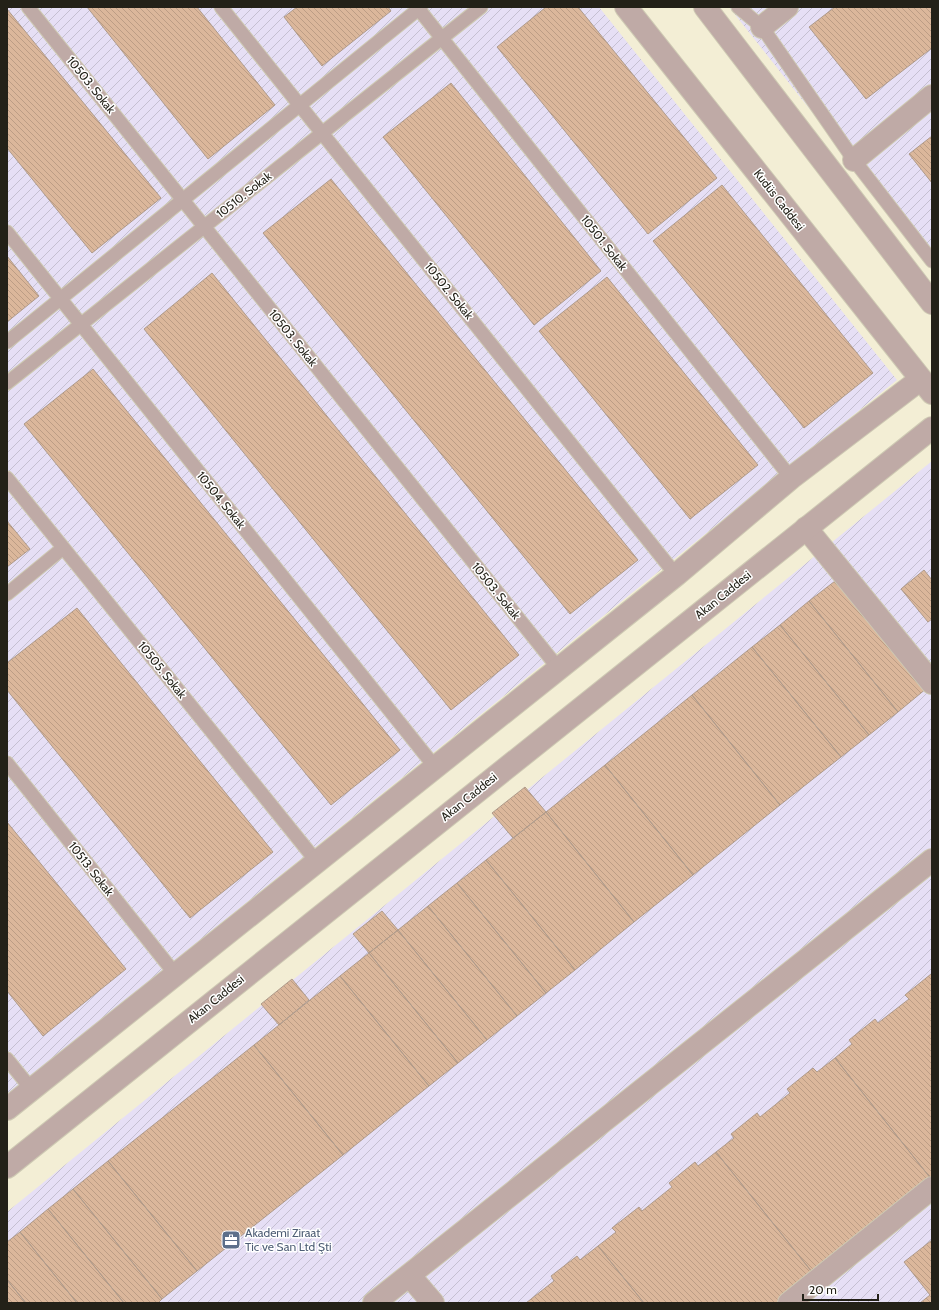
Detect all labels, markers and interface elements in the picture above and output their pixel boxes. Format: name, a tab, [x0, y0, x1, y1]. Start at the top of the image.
street label: 10503. Sokak	[64, 53, 119, 117]
street label: Kudüs Caddesi	[751, 166, 808, 233]
street label: 10510. Sokak	[213, 168, 275, 221]
street label: 10501. Sokak	[578, 212, 631, 274]
street label: 10502. Sokak	[422, 259, 477, 323]
street label: 10503. Sokak	[266, 306, 321, 370]
street label: 10504. Sokak	[194, 468, 249, 532]
street label: 10503. Sokak	[469, 559, 524, 623]
street label: Akan Caddesi	[692, 567, 754, 622]
street label: 10505. Sokak	[135, 638, 190, 702]
street label: Akan Caddesi	[438, 769, 500, 824]
street label: 10513. Sokak	[66, 839, 118, 899]
street label: Akan Caddesi	[185, 971, 247, 1026]
place label: Akademi Ziraat Tic ve San Ltd Şti	[245, 1225, 331, 1254]
office icon: Akademi Ziraat Tic ve San Ltd Şti	[220, 1229, 242, 1251]
scale bar	[803, 1276, 878, 1302]
text: 20 m	[809, 1282, 837, 1297]

